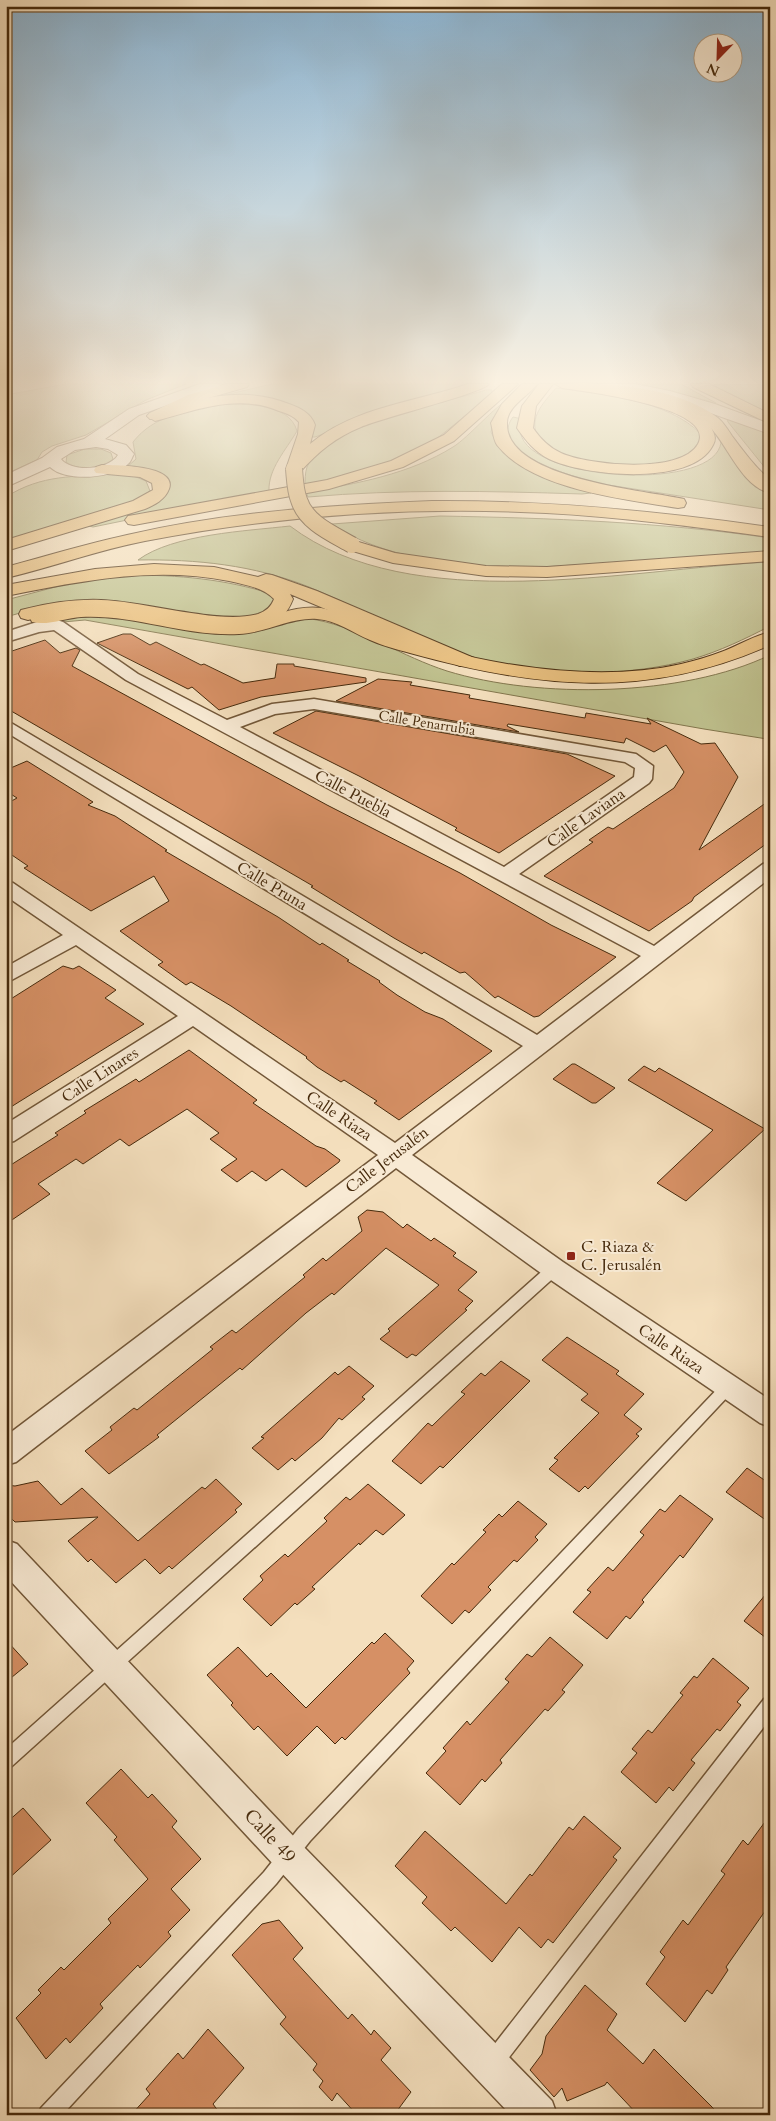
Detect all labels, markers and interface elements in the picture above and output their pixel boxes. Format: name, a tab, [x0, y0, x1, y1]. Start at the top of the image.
north arrow	[694, 32, 744, 82]
text: N	[704, 58, 722, 81]
street label: Calle Penarrubia	[377, 706, 477, 740]
street label: Calle Puebla	[311, 765, 395, 823]
street label: Calle Laviana	[542, 783, 630, 853]
street label: Calle Pruna	[233, 856, 312, 916]
street label: Calle Linares	[57, 1042, 143, 1108]
street label: Calle Riaza	[302, 1086, 376, 1146]
street label: Calle Jerusalén	[341, 1121, 433, 1199]
place label: C. Riaza & C. Jerusalén	[581, 1236, 662, 1276]
marker: C. Riaza & C. Jerusalén	[565, 1250, 577, 1262]
street label: Calle Riaza	[634, 1319, 708, 1379]
street label: Calle 49	[238, 1803, 302, 1869]

